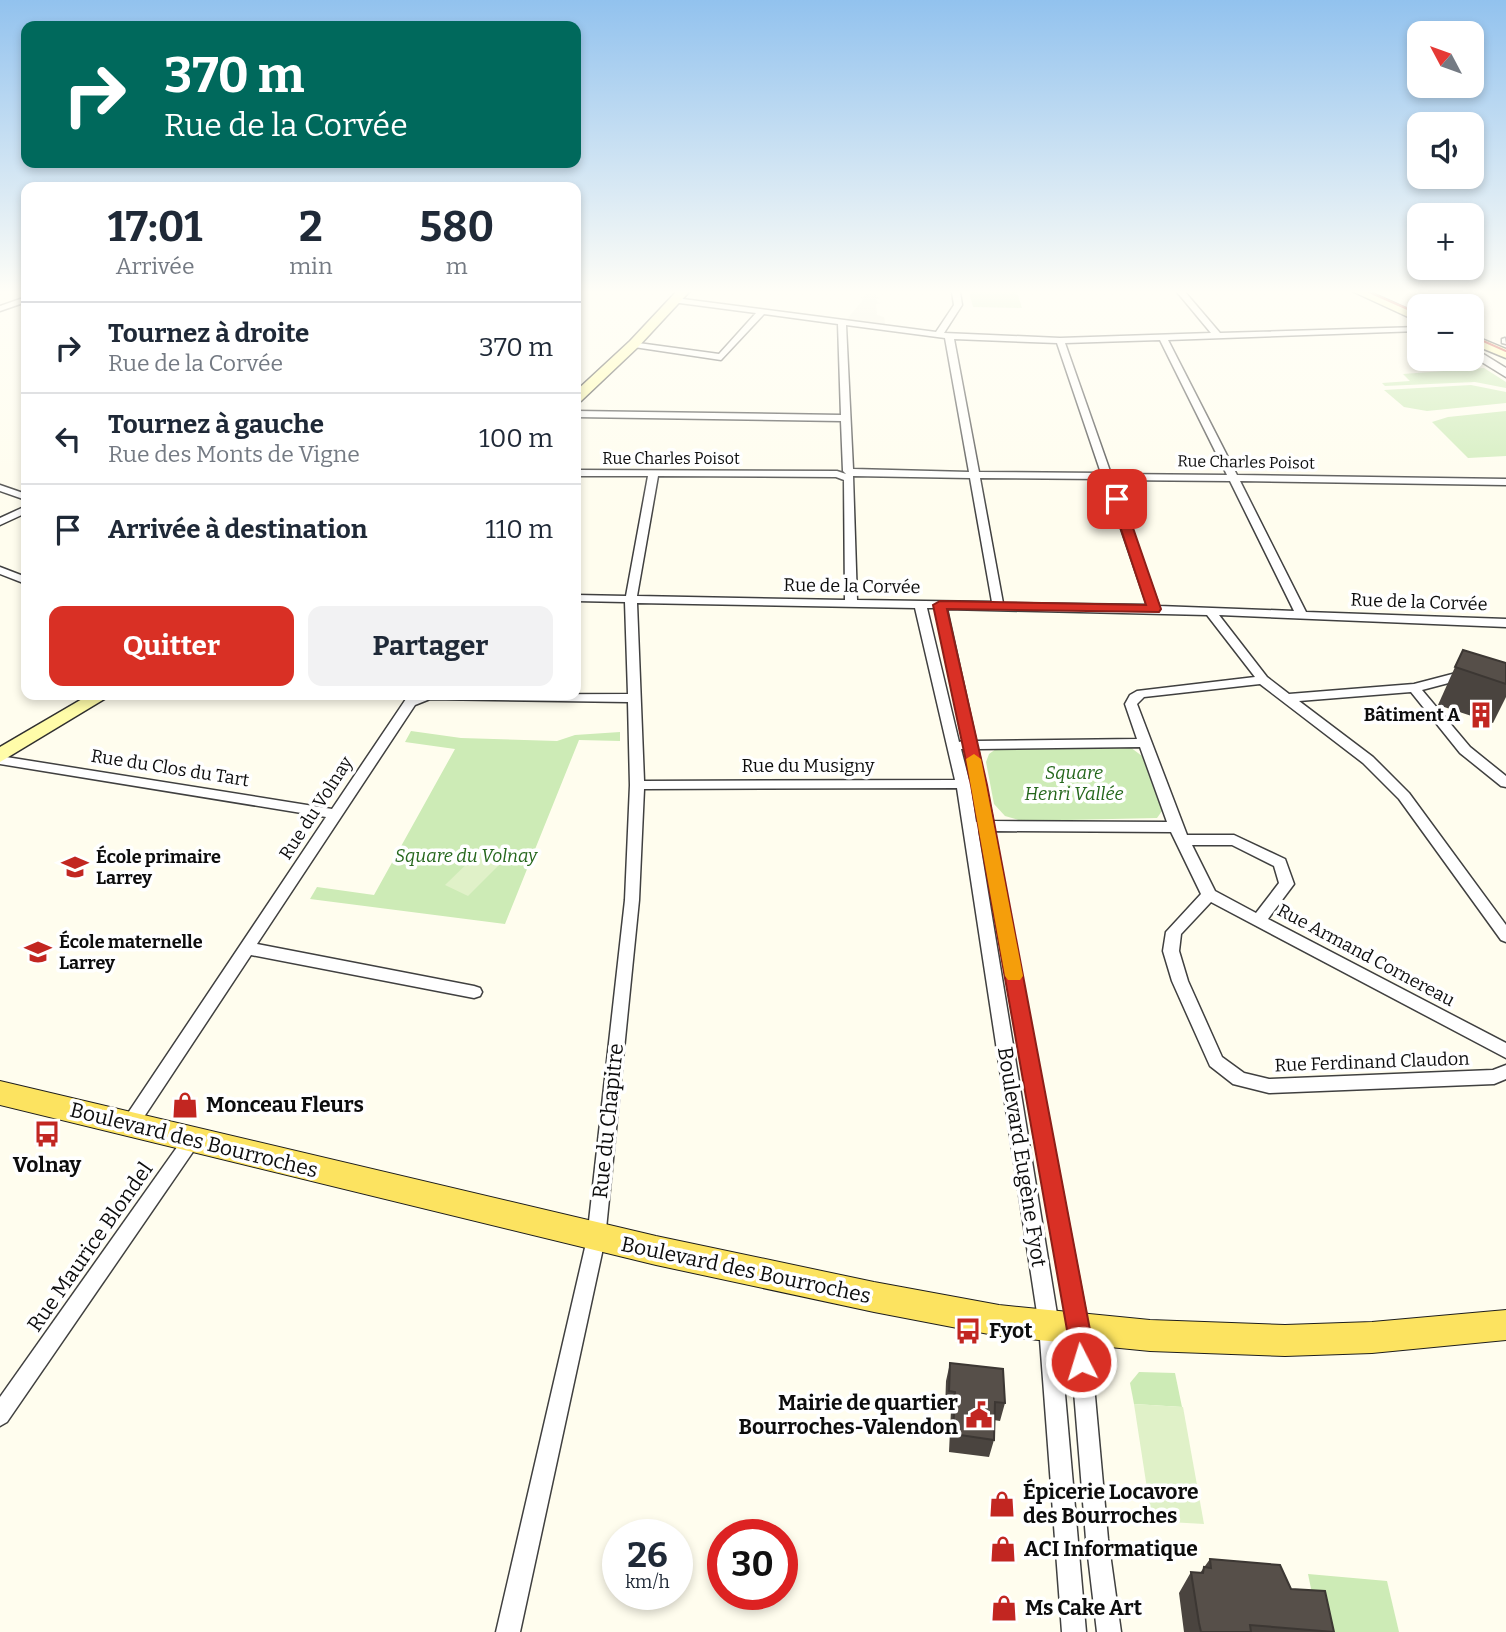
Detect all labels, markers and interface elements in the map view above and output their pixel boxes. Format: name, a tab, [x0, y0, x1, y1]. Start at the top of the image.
north arrow	[1407, 21, 1484, 98]
map controls	[1407, 21, 1484, 371]
text: 370 m	[164, 46, 304, 105]
icon: right	[49, 49, 140, 140]
text: Rue de la Corvée	[164, 106, 408, 144]
button: sound	[1407, 112, 1484, 189]
text: 17:01	[108, 202, 202, 252]
text: 2	[299, 202, 323, 252]
text: 580	[419, 202, 494, 252]
button: +	[1407, 203, 1484, 280]
text: Arrivée	[116, 252, 195, 280]
text: min	[289, 252, 333, 280]
text: m	[446, 252, 468, 280]
button: −	[1407, 294, 1484, 371]
text: Tournez à droite	[108, 318, 309, 349]
icon: right	[49, 329, 87, 367]
text: 370 m	[479, 332, 553, 363]
text: Rue de la Corvée	[108, 349, 283, 377]
text: Tournez à gauche	[108, 409, 324, 440]
icon: left	[49, 420, 87, 458]
text: 100 m	[479, 423, 553, 454]
text: Rue des Monts de Vigne	[108, 440, 360, 468]
street label: Rue Charles Poisot	[602, 449, 740, 468]
street label: Rue Charles Poisot	[1177, 451, 1315, 473]
pin	[1087, 469, 1147, 529]
icon: arrive	[1098, 480, 1136, 518]
icon: arrive	[49, 511, 87, 549]
text: Arrivée à destination	[108, 514, 367, 545]
text: 110 m	[485, 514, 553, 545]
street label: Rue de la Corvée	[783, 574, 921, 598]
street label: Rue de la Corvée	[1350, 589, 1488, 615]
button: Quitter	[49, 606, 294, 686]
button: Partager	[308, 606, 553, 686]
building icon: Bâtiment A	[1466, 700, 1496, 730]
place label: Bâtiment A	[1364, 704, 1460, 726]
street label: Rue du Clos du Tart	[89, 745, 251, 791]
street label: Rue du Volnay	[275, 752, 358, 864]
street label: Rue du Musigny	[742, 755, 875, 777]
park label: Square Henri Vallée	[1025, 762, 1123, 805]
place label: École primaire Larrey	[96, 845, 221, 889]
park label: Square du Volnay	[395, 845, 538, 867]
school or university icon: École primaire Larrey	[60, 852, 90, 882]
street label: Rue Armand Cornereau	[1274, 899, 1458, 1011]
place label: École maternelle Larrey	[59, 930, 203, 974]
school or university icon: École maternelle Larrey	[23, 937, 53, 967]
street label: Rue du Chapitre	[587, 1042, 629, 1200]
street label: Boulevard Eugène Fyot	[992, 1045, 1052, 1269]
street label: Rue Ferdinand Claudon	[1274, 1048, 1471, 1076]
shop icon: Monceau Fleurs	[170, 1090, 200, 1120]
place label: Monceau Fleurs	[206, 1092, 364, 1118]
street label: Boulevard des Bourroches	[67, 1097, 321, 1183]
bus stop icon: Volnay	[32, 1119, 62, 1149]
place label: Volnay	[13, 1152, 82, 1178]
street label: Rue Maurice Blondel	[22, 1157, 158, 1337]
street label: Boulevard des Bourroches	[619, 1231, 873, 1309]
bus stop icon: Fyot	[953, 1316, 983, 1346]
place label: Fyot	[989, 1318, 1033, 1344]
position arrow	[1044, 1325, 1118, 1399]
place label: Mairie de quartier Bourroches-Valendon	[738, 1390, 958, 1440]
public building icon: Mairie de quartier Bourroches-Valendon	[964, 1400, 994, 1430]
place label: Épicerie Locavore des Bourroches	[1023, 1478, 1199, 1529]
shop icon: Épicerie Locavore des Bourroches	[987, 1489, 1017, 1519]
speed limit sign: 30	[707, 1519, 798, 1610]
text: 26	[627, 1534, 668, 1576]
shop icon: ACI Informatique	[988, 1534, 1018, 1564]
place label: ACI Informatique	[1024, 1536, 1198, 1562]
text: km/h	[625, 1571, 670, 1593]
shop icon: Ms Cake Art	[989, 1593, 1019, 1623]
place label: Ms Cake Art	[1025, 1595, 1143, 1621]

